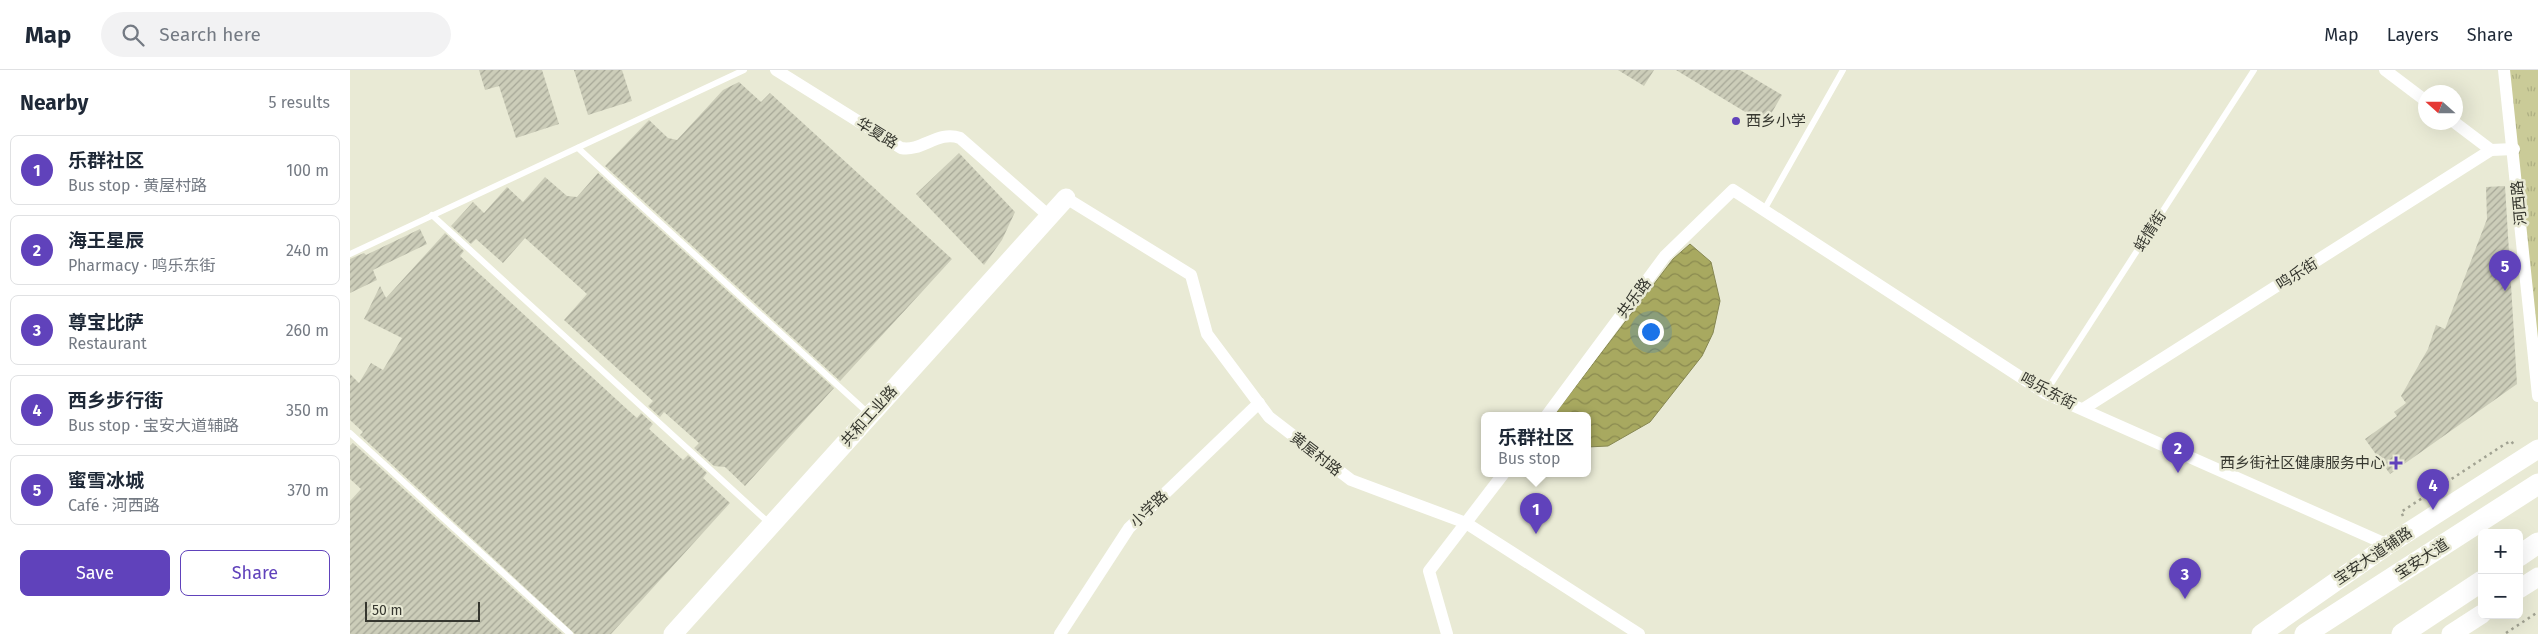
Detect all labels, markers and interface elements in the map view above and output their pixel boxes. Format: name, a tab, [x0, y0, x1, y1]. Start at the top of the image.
search box	[101, 12, 451, 57]
text: Map	[25, 21, 71, 49]
icon: search	[119, 21, 147, 49]
text: Search here	[159, 23, 261, 46]
text: Map	[2324, 24, 2359, 46]
text: Layers	[2387, 24, 2439, 46]
text: Share	[2467, 24, 2513, 46]
north arrow	[2418, 85, 2463, 130]
text: Nearby	[20, 90, 88, 116]
text: 5 results	[269, 93, 330, 112]
place label: 西乡小学	[1746, 112, 1806, 130]
street label: 华夏路	[853, 114, 901, 152]
marker: 西乡小学	[1730, 115, 1742, 127]
text: 乐群社区	[68, 149, 144, 172]
text: 1	[33, 161, 41, 180]
text: 100 m	[286, 161, 329, 180]
text: Bus stop · 黄屋村路	[68, 176, 207, 195]
street label: 河西路	[2508, 180, 2530, 226]
street label: 蚝情街	[2130, 207, 2170, 255]
text: 海王星辰	[68, 229, 144, 252]
text: 2	[33, 241, 41, 260]
text: 240 m	[286, 241, 329, 260]
pin: 5	[2489, 250, 2521, 291]
street label: 鸣乐街	[2273, 254, 2321, 294]
text: Pharmacy · 鸣乐东街	[68, 256, 216, 275]
street label: 共乐路	[1613, 275, 1655, 321]
text: 尊宝比萨	[68, 311, 144, 334]
your location	[1638, 319, 1664, 345]
text: 3	[33, 321, 41, 340]
text: 260 m	[286, 321, 329, 340]
text: Restaurant	[68, 334, 147, 353]
street label: 鸣乐东街	[2017, 369, 2079, 413]
street label: 共和工业路	[837, 382, 901, 450]
text: 西乡步行街	[68, 389, 163, 412]
text: 4	[32, 401, 42, 420]
text: 350 m	[286, 401, 329, 420]
popup	[1481, 412, 1591, 477]
text: Bus stop · 宝安大道辅路	[68, 416, 239, 435]
text: 乐群社区	[1498, 426, 1574, 449]
street label: 黄屋村路	[1287, 428, 1345, 480]
pin: 2	[2162, 432, 2194, 473]
text: Bus stop	[1498, 449, 1561, 468]
place label: 西乡街社区健康服务中心	[2220, 454, 2385, 472]
marker: 西乡街社区健康服务中心	[2389, 456, 2403, 470]
text: 蜜雪冰城	[68, 469, 144, 492]
pin: 4	[2417, 469, 2449, 510]
text: 5	[33, 481, 41, 500]
text: 370 m	[287, 481, 329, 500]
street label: 小学路	[1127, 487, 1171, 531]
pin: 1	[1520, 493, 1552, 534]
text: Café · 河西路	[68, 496, 160, 515]
street label: 宝安大道辅路	[2331, 523, 2415, 589]
map controls	[2478, 529, 2523, 619]
button: +	[2478, 529, 2523, 574]
street label: 宝安大道	[2392, 535, 2452, 583]
button: Save	[20, 550, 170, 596]
button: Share	[180, 550, 330, 596]
pin: 3	[2169, 558, 2201, 599]
button: −	[2478, 574, 2523, 619]
scale bar	[365, 599, 480, 622]
text: 50 m	[372, 602, 403, 619]

